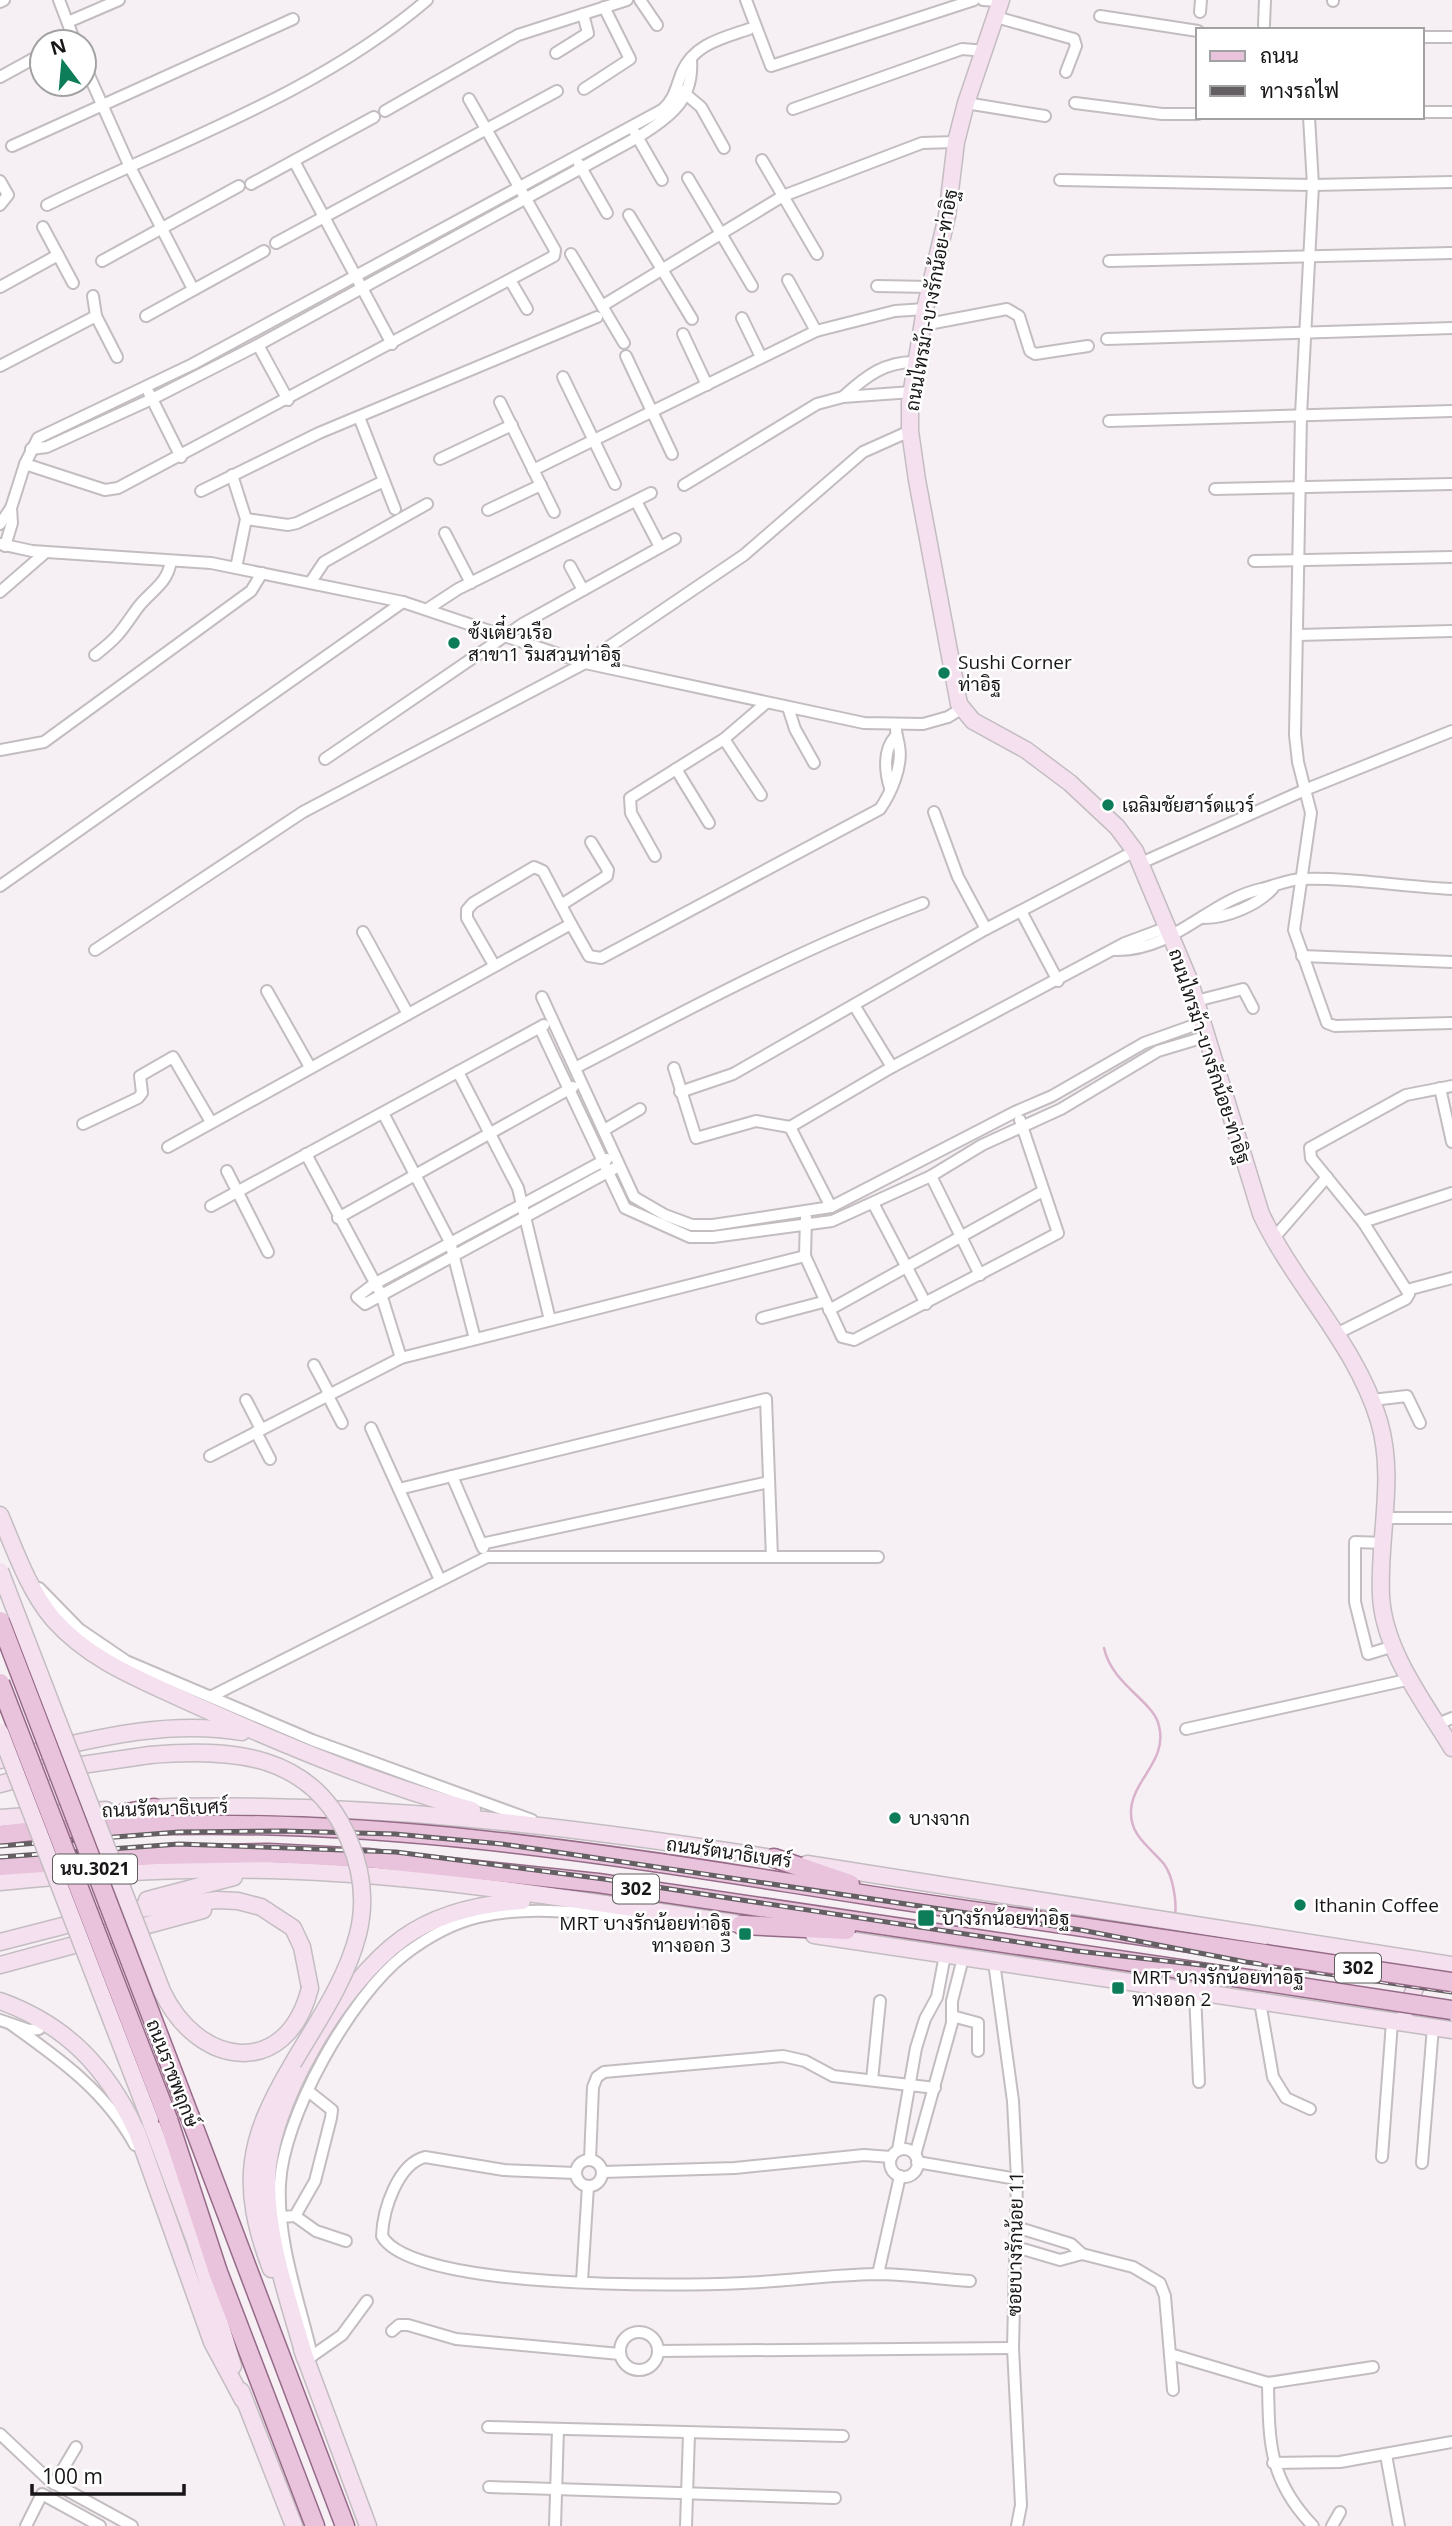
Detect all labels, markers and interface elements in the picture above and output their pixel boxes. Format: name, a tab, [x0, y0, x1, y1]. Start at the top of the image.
north arrow	[28, 28, 98, 98]
legend	[1196, 28, 1424, 119]
text: N	[47, 32, 69, 61]
text: ถนน	[1260, 41, 1299, 69]
text: ทางรถไฟ	[1260, 76, 1339, 104]
street label: ถนนไทรม้า-บางรักน้อย-ท่าอิฐ	[899, 187, 963, 413]
place label: ซ้งเตี๋ยวเรือ สาขา1 ริมสวนท่าอิฐ	[468, 614, 621, 667]
marker: ซ้งเตี๋ยวเรือ สาขา1 ริมสวนท่าอิฐ	[446, 635, 462, 651]
place label: Sushi Corner ท่าอิฐ	[958, 649, 1072, 697]
marker: Sushi Corner ท่าอิฐ	[936, 665, 952, 681]
place label: เฉลิมชัยฮาร์ดแวร์	[1122, 792, 1254, 818]
marker: เฉลิมชัยฮาร์ดแวร์	[1100, 797, 1116, 813]
street label: ถนนไทรม้า-บางรักน้อย-ท่าอิฐ	[1163, 945, 1257, 1167]
street label: ถนนรัตนาธิเบศร์	[101, 1793, 229, 1823]
place label: บางจาก	[909, 1805, 970, 1831]
marker: บางจาก	[887, 1810, 903, 1826]
street label: ถนนรัตนาธิเบศร์	[665, 1830, 793, 1874]
road number: นบ.3021	[53, 1854, 137, 1884]
road number: 302	[613, 1874, 659, 1903]
place label: Ithanin Coffee	[1314, 1892, 1439, 1918]
marker: Ithanin Coffee	[1292, 1897, 1308, 1913]
place label: บางรักน้อยท่าอิฐ	[942, 1905, 1069, 1931]
marker: บางรักน้อยท่าอิฐ	[916, 1908, 936, 1928]
place label: MRT บางรักน้อยท่าอิฐ ทางออก 3	[559, 1910, 731, 1958]
marker: MRT บางรักน้อยท่าอิฐ ทางออก 3	[737, 1926, 753, 1942]
road number: 302	[1335, 1954, 1381, 1982]
place label: MRT บางรักน้อยท่าอิฐ ทางออก 2	[1132, 1964, 1304, 2012]
marker: MRT บางรักน้อยท่าอิฐ ทางออก 2	[1110, 1980, 1126, 1996]
street label: ถนนราชพฤกษ์	[140, 2015, 206, 2132]
street label: ซอยบางรักน้อย 11	[1001, 2171, 1029, 2317]
scale bar	[32, 2452, 184, 2496]
text: 100 m	[42, 2462, 103, 2490]

